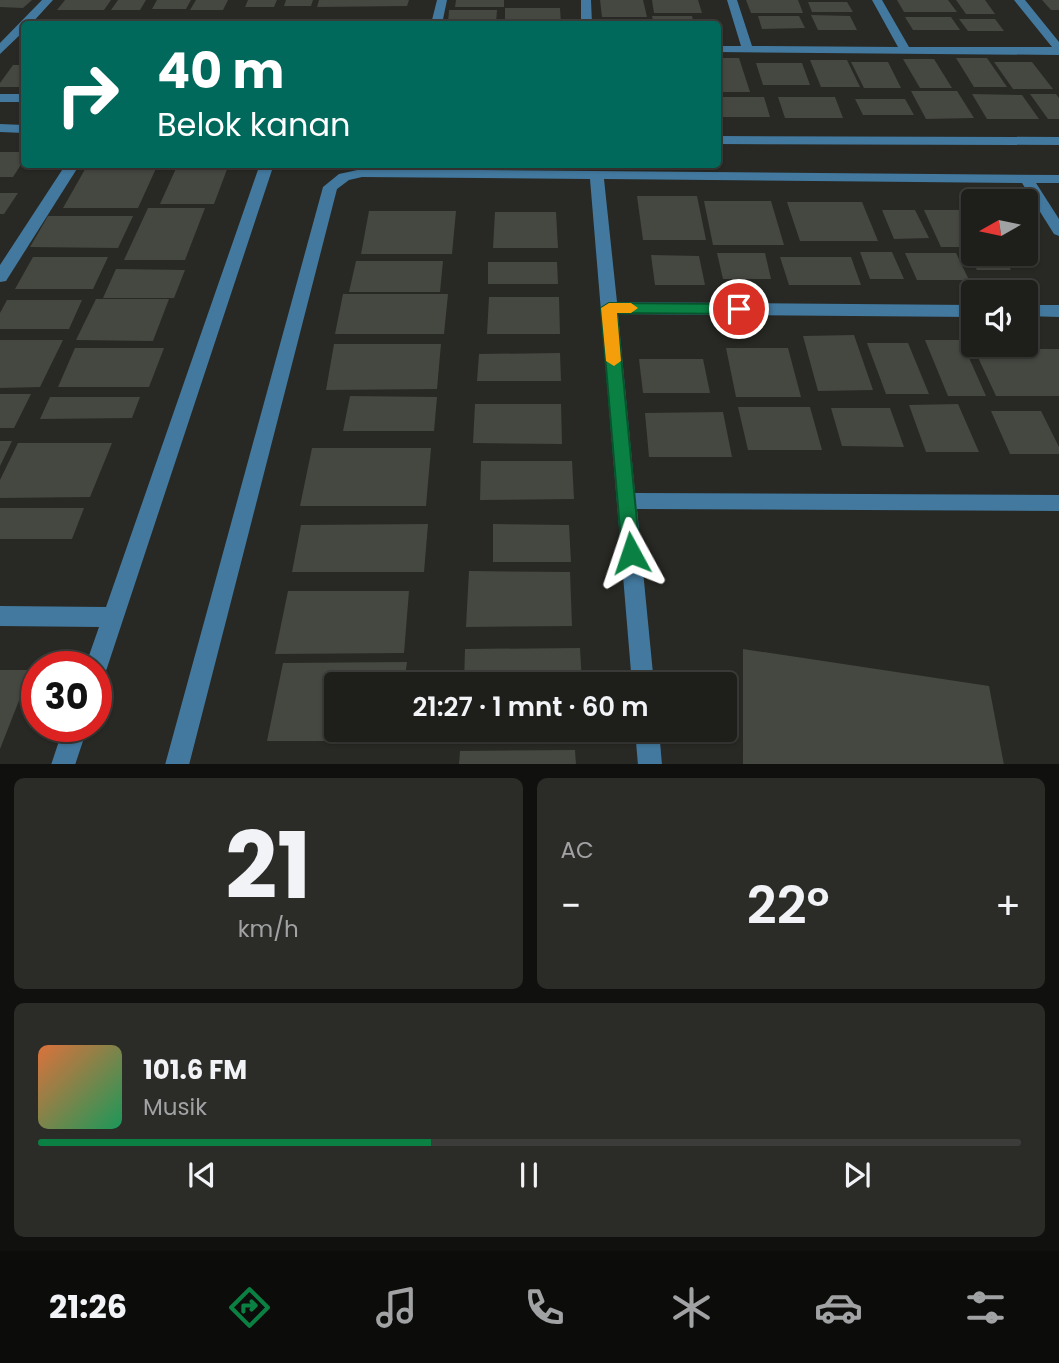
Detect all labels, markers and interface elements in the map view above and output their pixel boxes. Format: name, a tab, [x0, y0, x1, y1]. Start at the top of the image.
text: 40 m	[157, 37, 284, 105]
icon: right	[42, 49, 133, 140]
text: Belok kanan	[157, 102, 351, 147]
north arrow	[961, 189, 1038, 266]
map controls	[961, 189, 1038, 357]
pin	[709, 279, 769, 339]
button: sound	[961, 280, 1038, 357]
icon: arrive	[720, 290, 758, 328]
position arrow	[594, 516, 668, 590]
speed limit sign: 30	[21, 651, 112, 742]
text: 21:27 · 1 mnt · 60 m	[412, 689, 649, 725]
text: 21	[225, 802, 311, 930]
text: AC	[561, 834, 594, 866]
text: 22°	[747, 869, 830, 942]
text: −	[561, 879, 581, 932]
text: +	[995, 879, 1021, 932]
text: km/h	[238, 913, 299, 945]
text: 101.6 FM	[143, 1052, 247, 1088]
text: Musik	[143, 1091, 207, 1123]
icon: previous	[183, 1156, 221, 1194]
icon: pause	[510, 1156, 548, 1194]
icon: next	[838, 1156, 876, 1194]
icon: directions	[225, 1283, 274, 1332]
icon: music	[372, 1283, 421, 1332]
icon: phone	[520, 1283, 569, 1332]
icon: climate	[667, 1283, 716, 1332]
icon: car	[814, 1283, 863, 1332]
icon: filters	[961, 1283, 1010, 1332]
text: 21:26	[49, 1284, 127, 1329]

